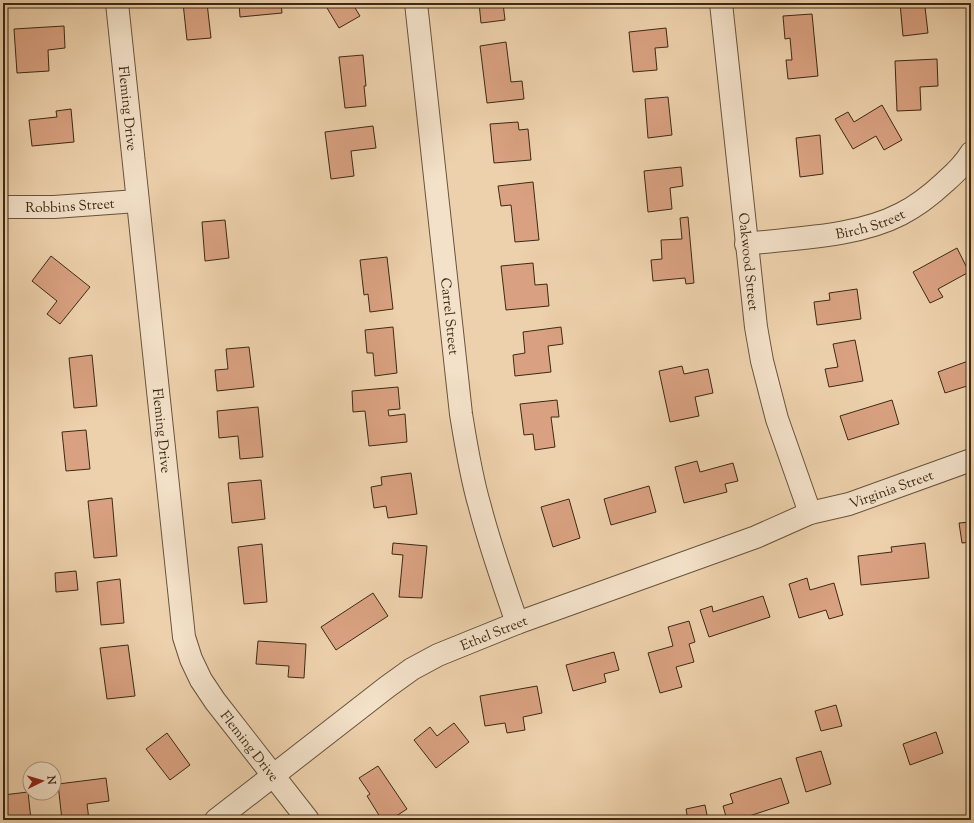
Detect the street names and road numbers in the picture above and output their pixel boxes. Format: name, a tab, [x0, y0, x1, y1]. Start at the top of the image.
street label: Fleming Drive	[112, 65, 141, 152]
street label: Robbins Street	[25, 195, 116, 219]
street label: Birch Street	[834, 205, 909, 246]
street label: Oakwood Street	[732, 212, 762, 312]
street label: Carrel Street	[434, 277, 462, 356]
street label: Fleming Drive	[146, 387, 175, 474]
street label: Virginia Street	[847, 466, 937, 515]
street label: Ethel Street	[458, 612, 531, 657]
street label: Fleming Drive	[214, 707, 283, 787]

